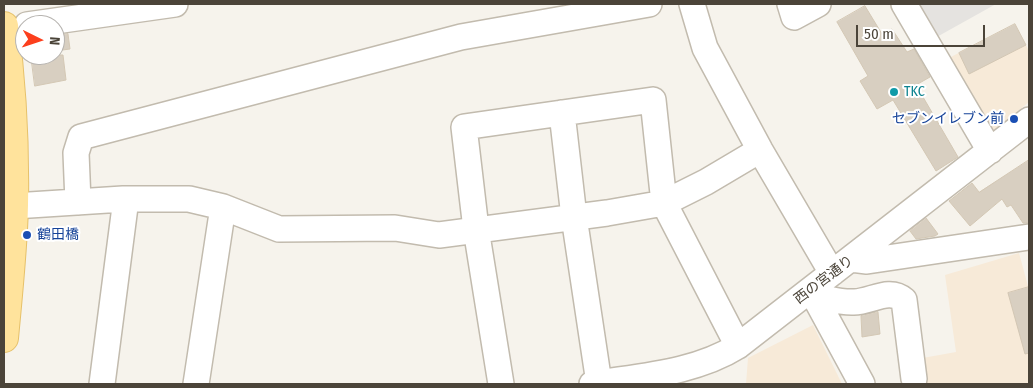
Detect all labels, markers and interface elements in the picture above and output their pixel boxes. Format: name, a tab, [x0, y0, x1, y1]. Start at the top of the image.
north arrow	[15, 15, 65, 65]
scale bar	[858, 15, 987, 47]
text: 50 m	[864, 25, 894, 43]
text: N	[46, 36, 63, 46]
place label: TKC	[904, 84, 925, 100]
marker: TKC	[888, 86, 900, 98]
place label: セブンイレブン前	[892, 111, 1004, 127]
marker: セブンイレブン前	[1008, 113, 1020, 125]
place label: 鶴田橋	[37, 227, 79, 243]
marker: 鶴田橋	[21, 229, 33, 241]
street label: 西の宮通り	[791, 252, 857, 308]

